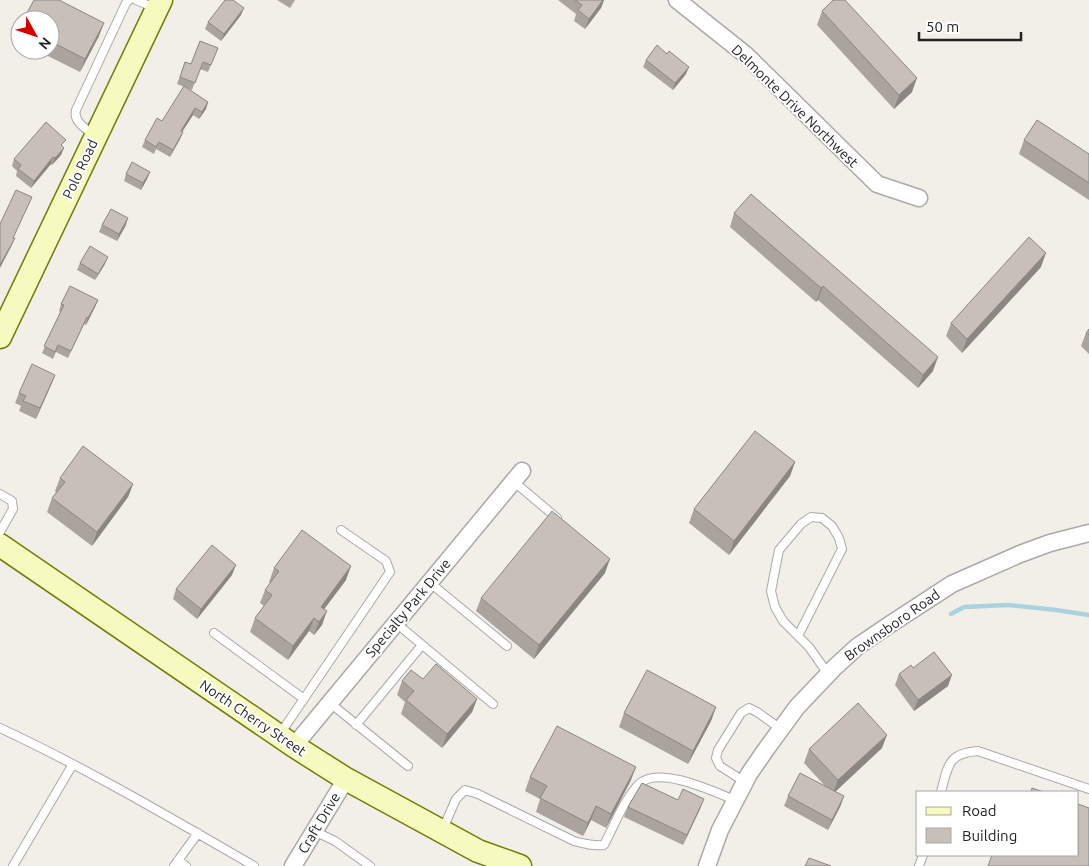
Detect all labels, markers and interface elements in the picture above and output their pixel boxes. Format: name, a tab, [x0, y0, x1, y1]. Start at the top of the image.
north arrow	[10, 10, 60, 60]
scale bar	[919, 10, 1022, 42]
text: 50 m	[926, 18, 959, 35]
text: N	[35, 34, 54, 53]
street label: Delmonte Drive Northwest	[729, 41, 862, 171]
street label: Polo Road	[59, 137, 101, 201]
street label: Specialty Park Drive	[362, 556, 454, 660]
street label: Brownsboro Road	[841, 586, 943, 664]
street label: North Cherry Street	[197, 677, 309, 760]
street label: Craft Drive	[295, 790, 343, 856]
legend	[916, 791, 1079, 856]
text: Road	[962, 802, 997, 819]
text: Building	[962, 827, 1017, 844]

